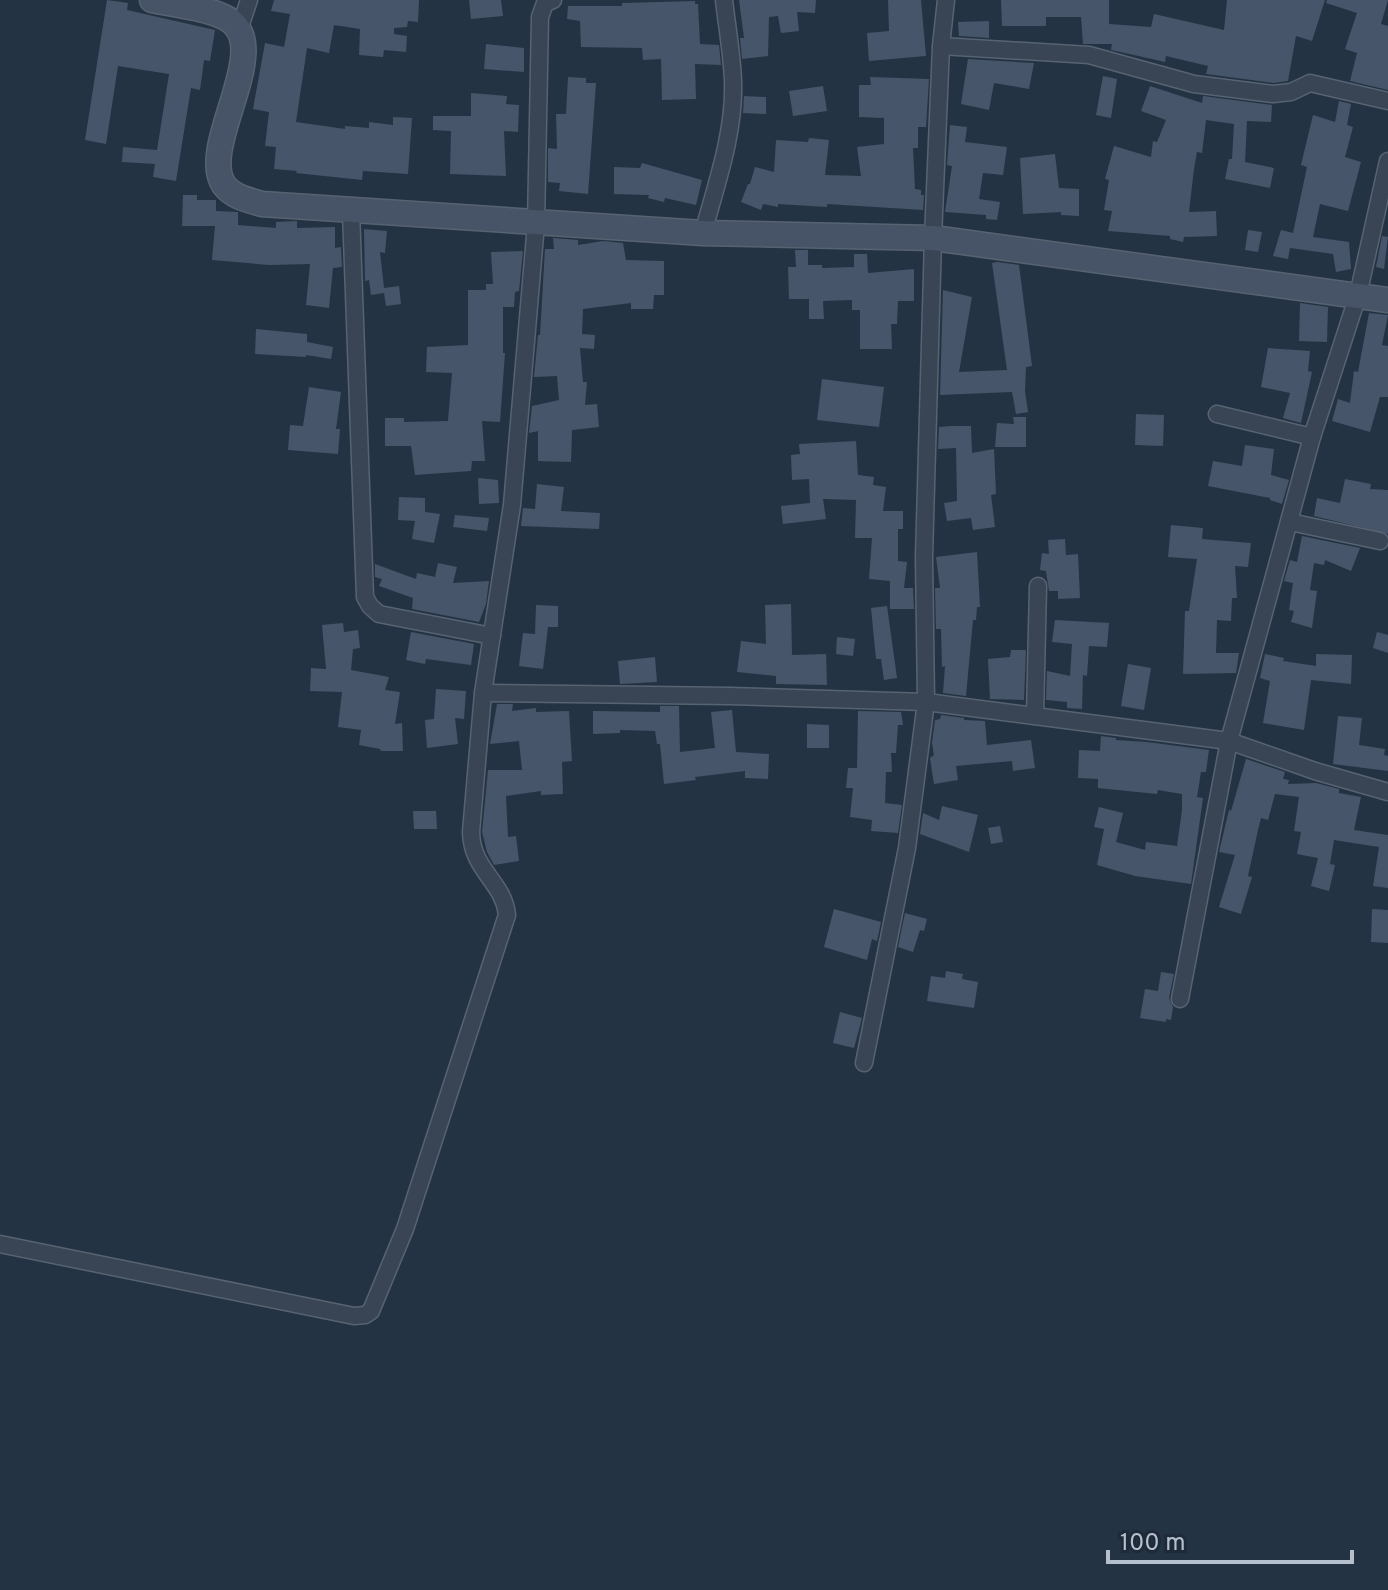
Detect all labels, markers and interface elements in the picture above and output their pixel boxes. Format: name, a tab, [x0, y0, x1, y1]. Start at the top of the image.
scale bar	[1108, 1514, 1352, 1564]
text: 100 m	[1120, 1529, 1186, 1559]

